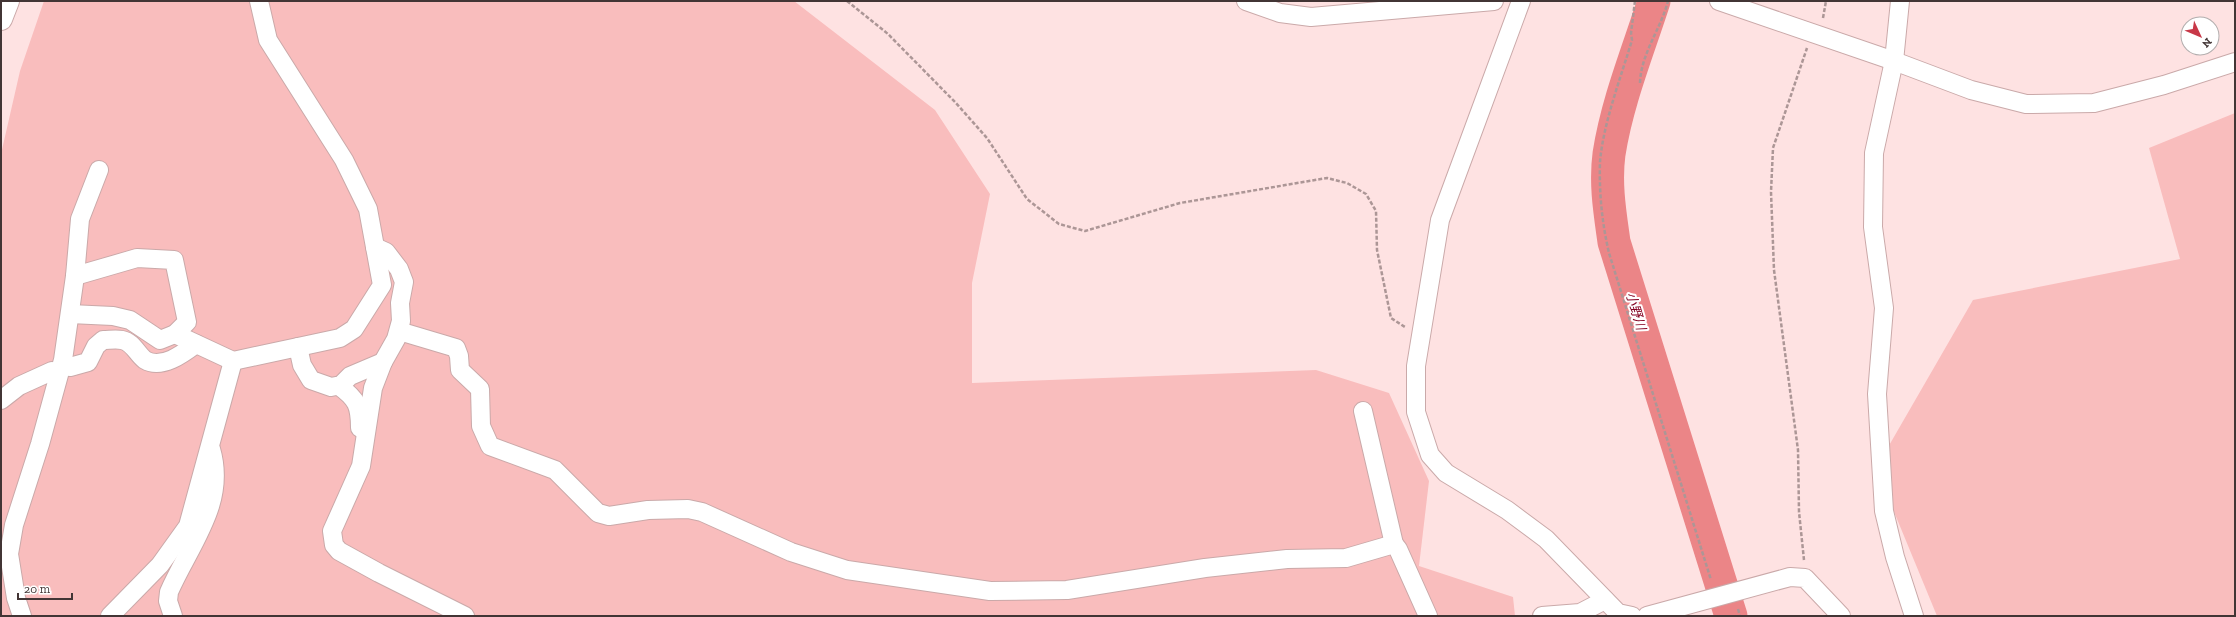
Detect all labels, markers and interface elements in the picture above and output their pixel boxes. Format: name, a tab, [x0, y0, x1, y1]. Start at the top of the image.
north arrow	[2180, 16, 2220, 56]
text: N	[2199, 35, 2214, 51]
water label: 小野川	[1623, 290, 1649, 334]
scale bar	[18, 575, 72, 601]
text: 20 m	[24, 582, 51, 596]

